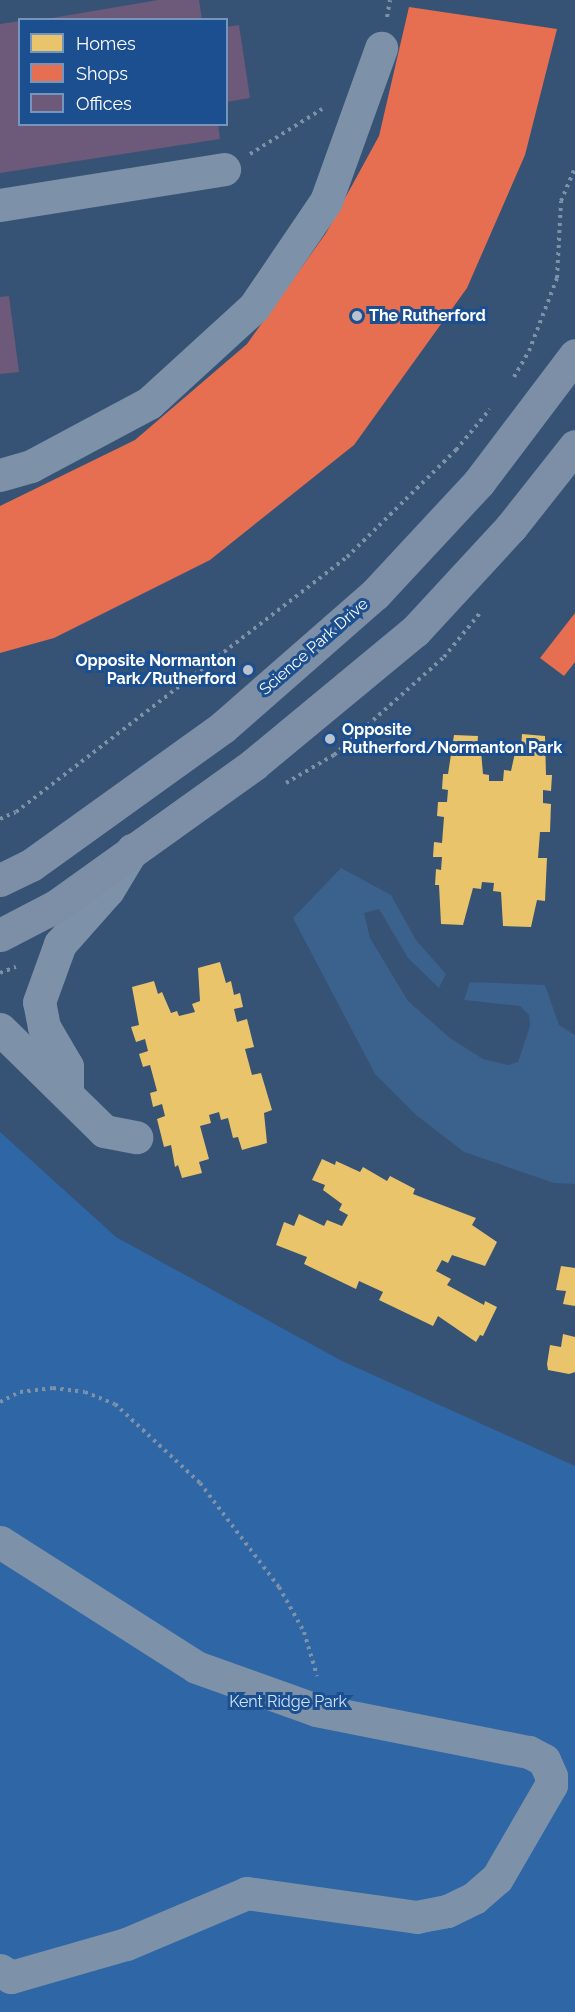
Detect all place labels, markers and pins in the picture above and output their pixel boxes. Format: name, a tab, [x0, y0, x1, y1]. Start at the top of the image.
place label: The Rutherford	[369, 306, 486, 326]
marker: The Rutherford	[350, 309, 364, 323]
place label: Opposite Normanton Park/Rutherford	[76, 651, 236, 689]
marker: Opposite Normanton Park/Rutherford	[241, 663, 255, 677]
place label: Opposite Rutherford/Normanton Park	[342, 720, 562, 758]
marker: Opposite Rutherford/Normanton Park	[323, 732, 337, 746]

